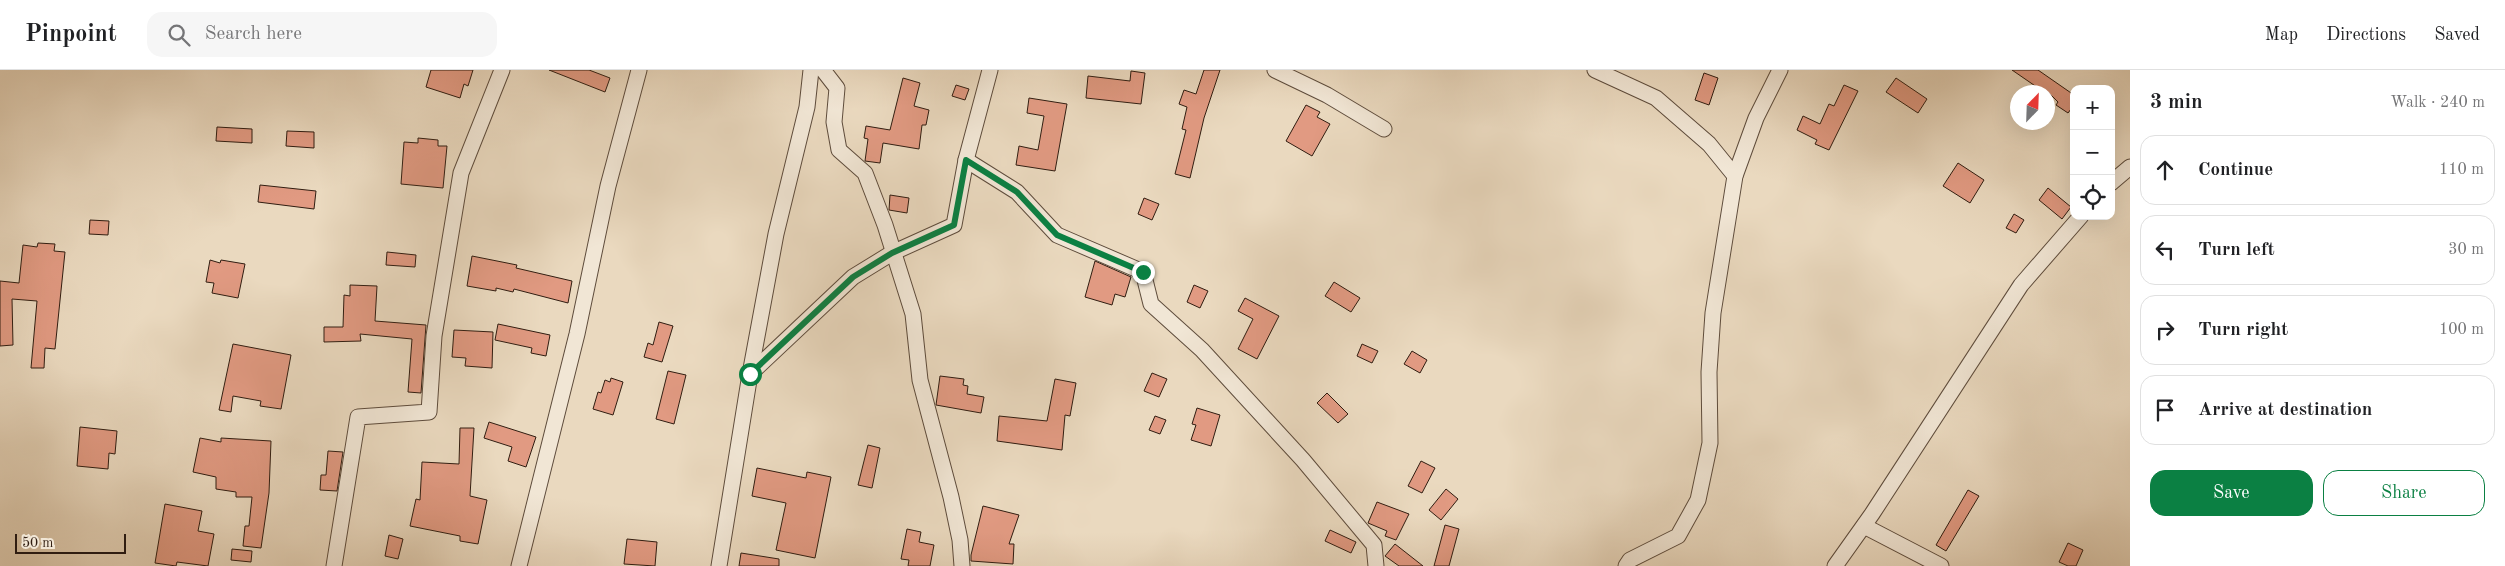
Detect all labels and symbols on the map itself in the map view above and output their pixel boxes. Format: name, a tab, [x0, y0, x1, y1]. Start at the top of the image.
north arrow	[2010, 85, 2055, 130]
route end	[1132, 261, 1155, 284]
route start	[739, 363, 762, 386]
scale bar	[15, 531, 126, 554]

